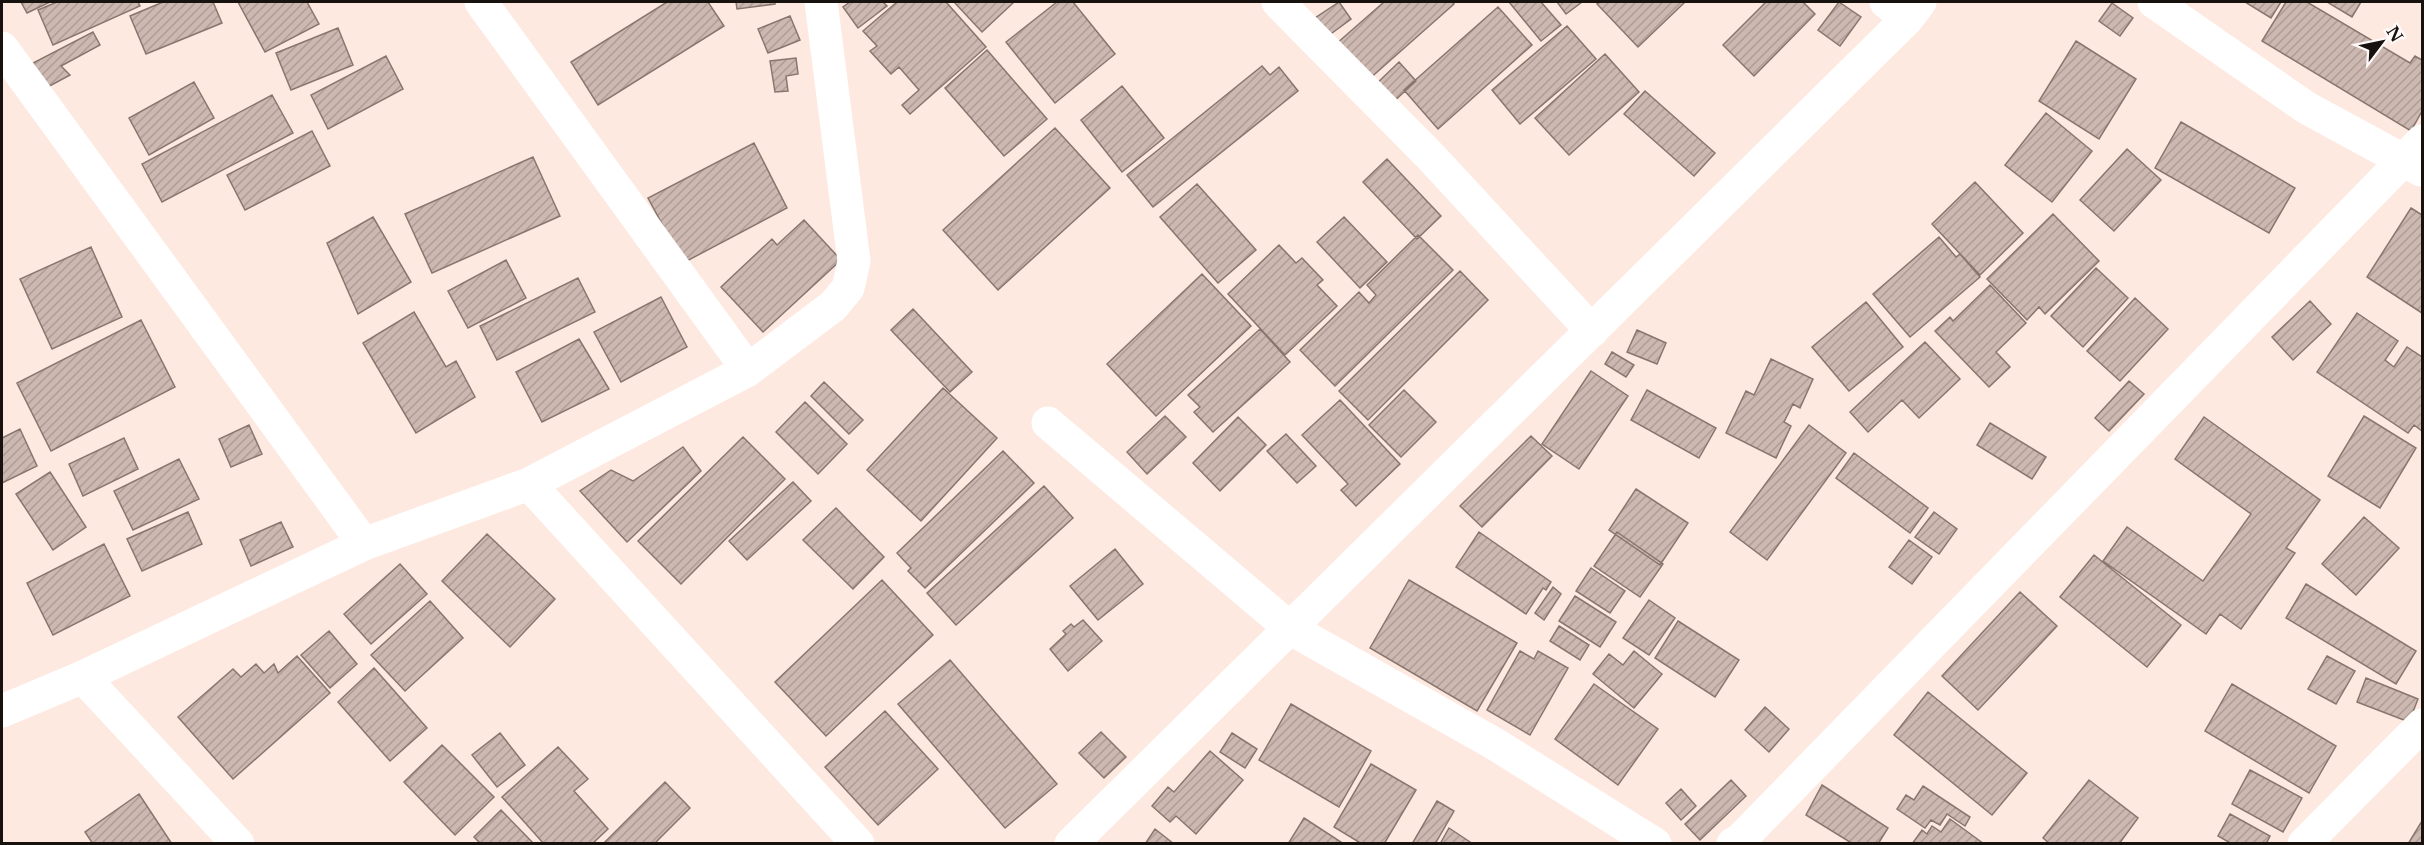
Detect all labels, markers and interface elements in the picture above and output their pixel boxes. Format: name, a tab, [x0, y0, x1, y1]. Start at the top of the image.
north arrow	[2352, 12, 2412, 72]
text: N	[2382, 22, 2407, 46]

